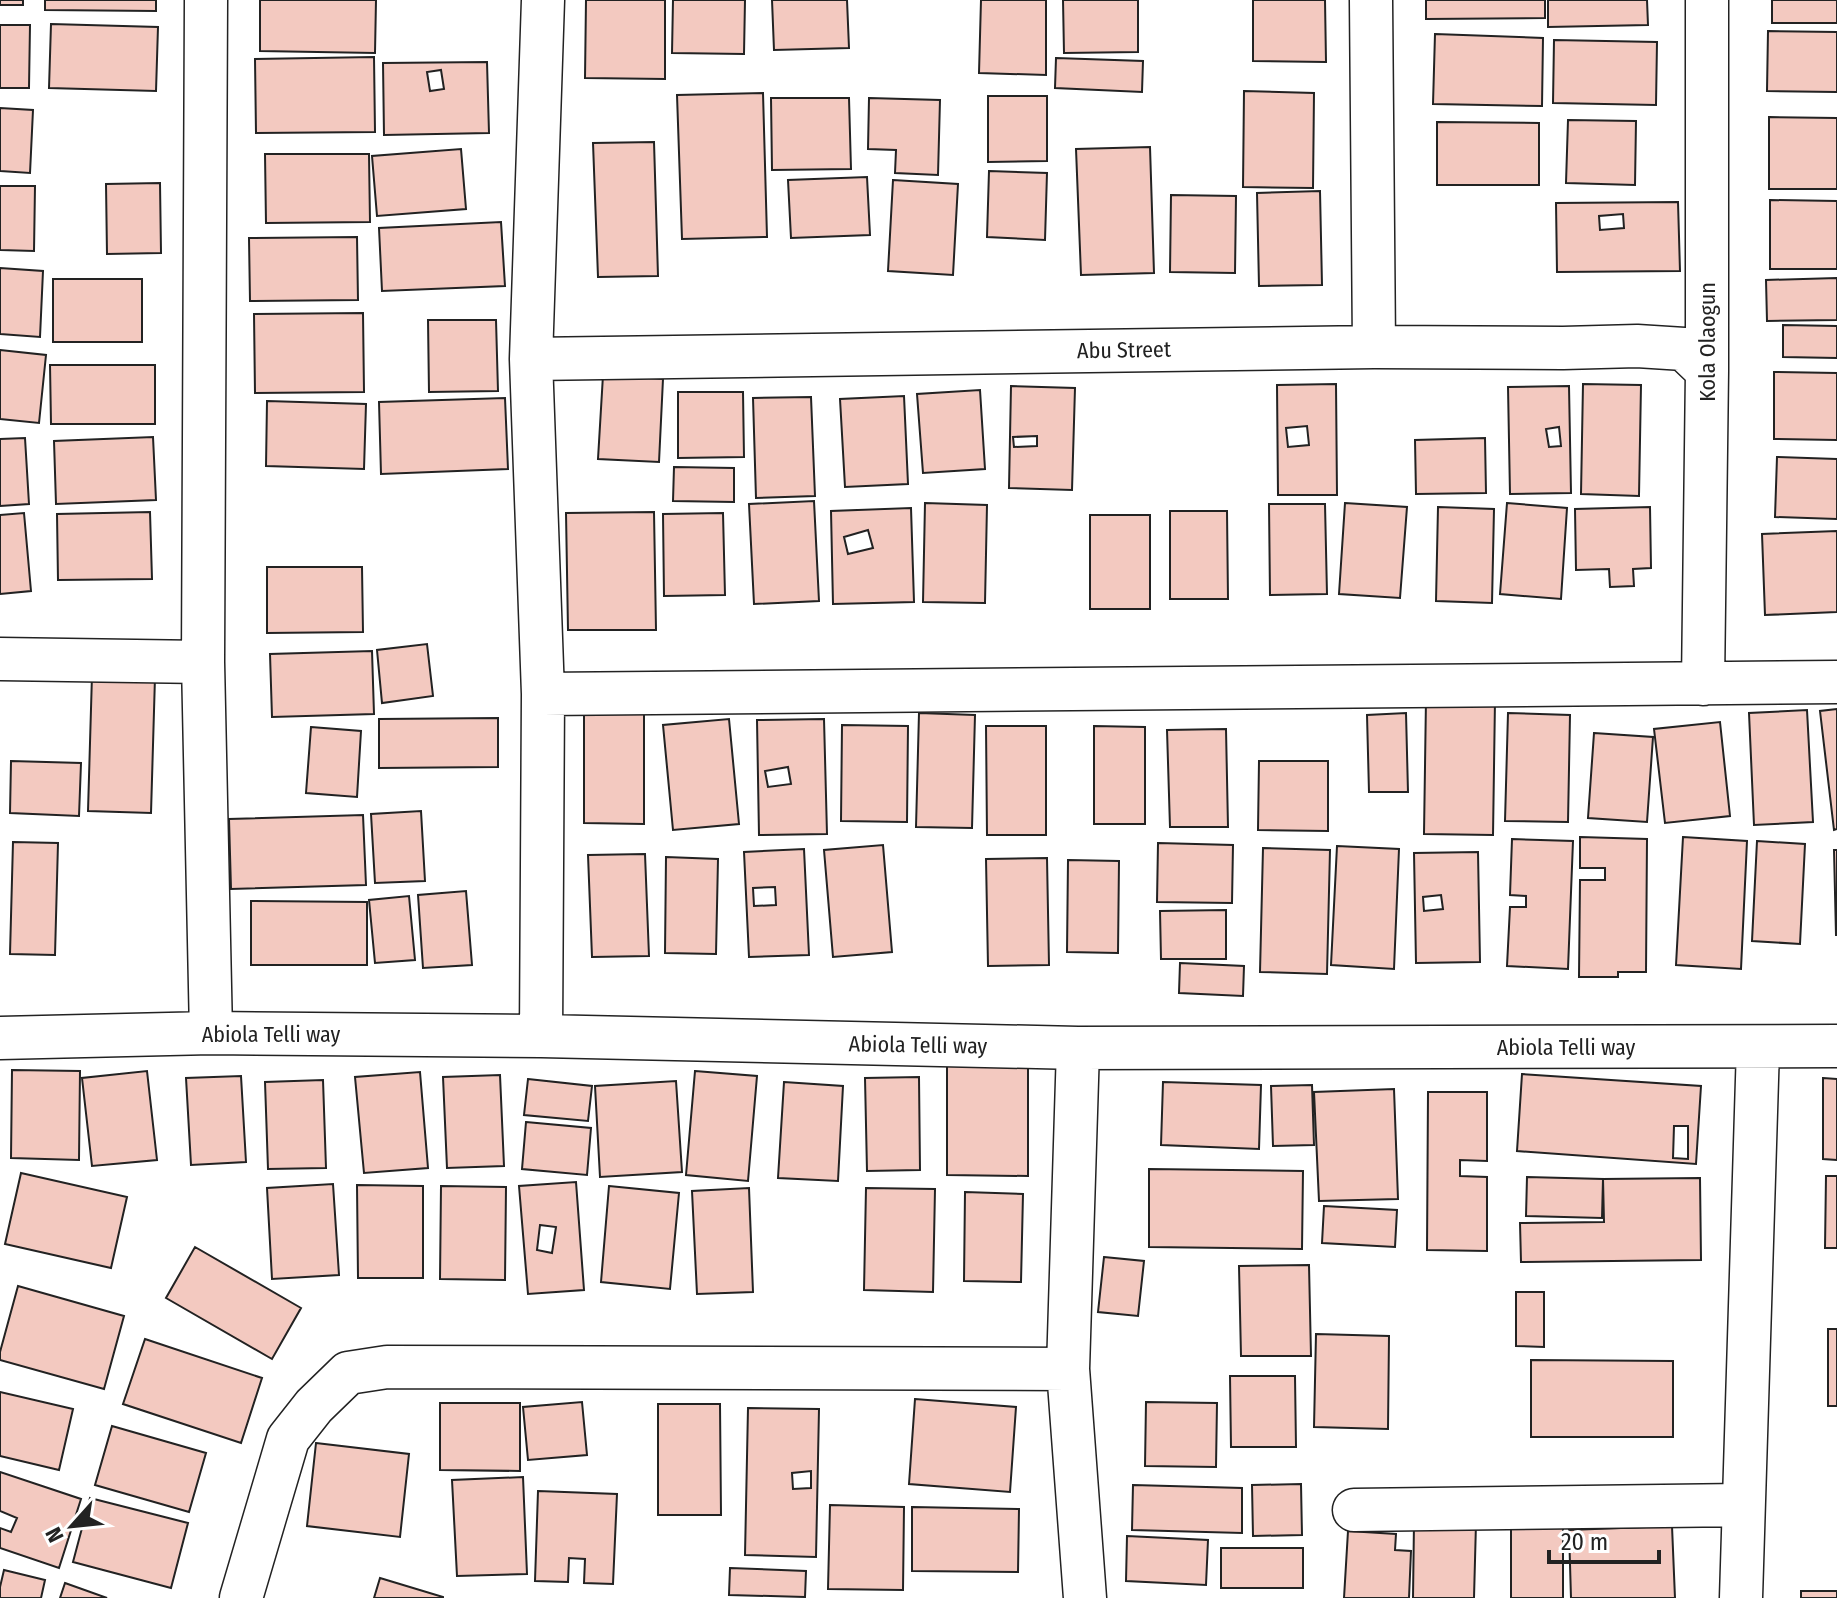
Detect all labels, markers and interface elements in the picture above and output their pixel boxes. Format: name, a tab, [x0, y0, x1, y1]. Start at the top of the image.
street label: Kola Olaogun	[1694, 282, 1721, 402]
street label: Abu Street	[1077, 336, 1172, 364]
street label: Abiola Telli way	[202, 1021, 340, 1048]
street label: Abiola Telli way	[848, 1030, 988, 1060]
street label: Abiola Telli way	[1497, 1034, 1635, 1061]
north arrow	[32, 1486, 112, 1566]
scale bar	[1549, 1514, 1659, 1564]
text: N	[40, 1523, 70, 1547]
text: 20 m	[1561, 1528, 1608, 1556]

